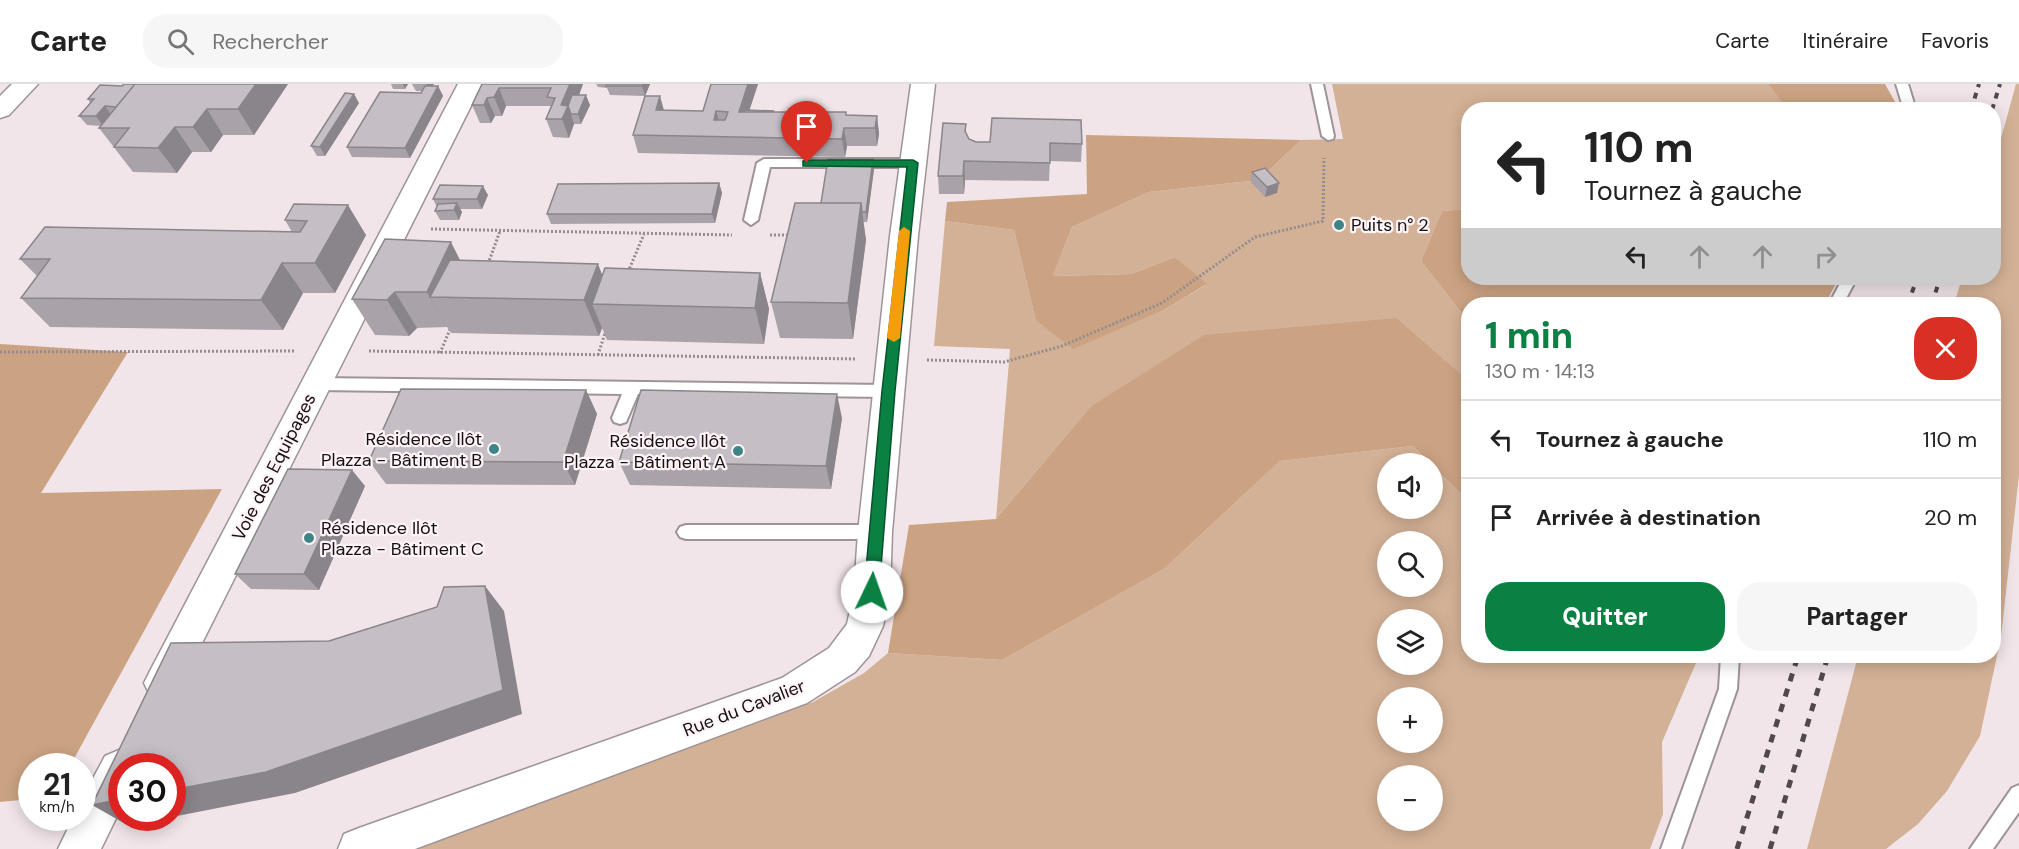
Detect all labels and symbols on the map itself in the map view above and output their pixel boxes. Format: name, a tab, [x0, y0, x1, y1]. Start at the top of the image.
pin	[781, 101, 832, 163]
place label: Puits n° 2	[1351, 213, 1429, 237]
marker: Puits n° 2	[1332, 218, 1346, 232]
street label: Voie des Equipages	[226, 389, 322, 545]
place label: Résidence Ilôt Plazza - Bâtiment B	[321, 427, 482, 472]
place label: Résidence Ilôt Plazza - Bâtiment A	[564, 429, 726, 474]
marker: Résidence Ilôt Plazza - Bâtiment B	[487, 442, 501, 456]
marker: Résidence Ilôt Plazza - Bâtiment A	[731, 444, 745, 458]
place label: Résidence Ilôt Plazza - Bâtiment C	[321, 516, 484, 561]
marker: Résidence Ilôt Plazza - Bâtiment C	[302, 531, 316, 545]
position arrow	[840, 560, 904, 624]
street label: Rue du Cavalier	[680, 674, 809, 742]
speed limit sign: 30	[108, 753, 186, 831]

